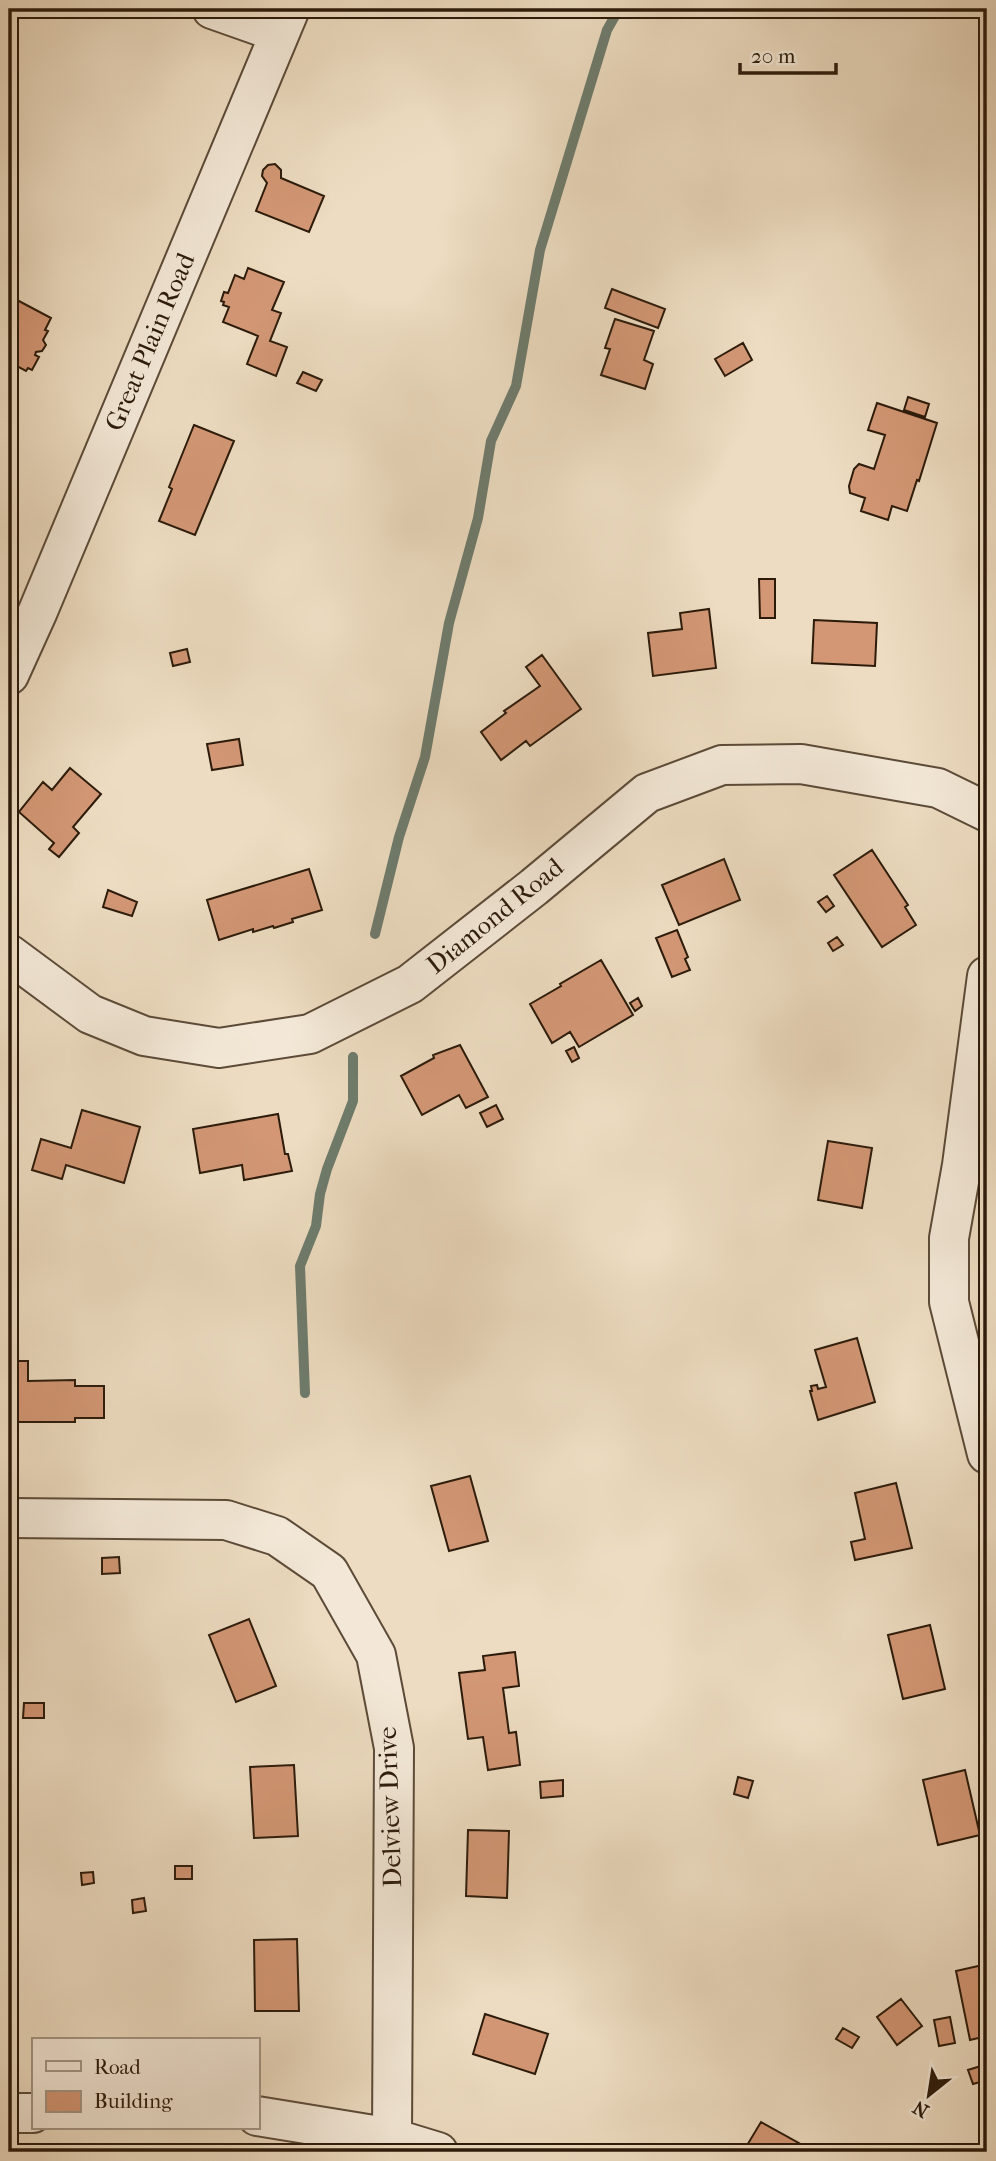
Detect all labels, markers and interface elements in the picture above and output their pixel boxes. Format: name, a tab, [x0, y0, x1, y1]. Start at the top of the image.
scale bar	[740, 32, 837, 76]
text: 20 m	[751, 44, 796, 68]
street label: Great Plain Road	[99, 248, 202, 436]
street label: Diamond Road	[420, 851, 570, 980]
street label: Delview Drive	[372, 1726, 408, 1888]
legend	[32, 2038, 259, 2130]
text: Road	[94, 2055, 141, 2079]
north arrow	[894, 2060, 964, 2130]
text: Building	[94, 2089, 173, 2113]
text: N	[909, 2095, 933, 2122]

